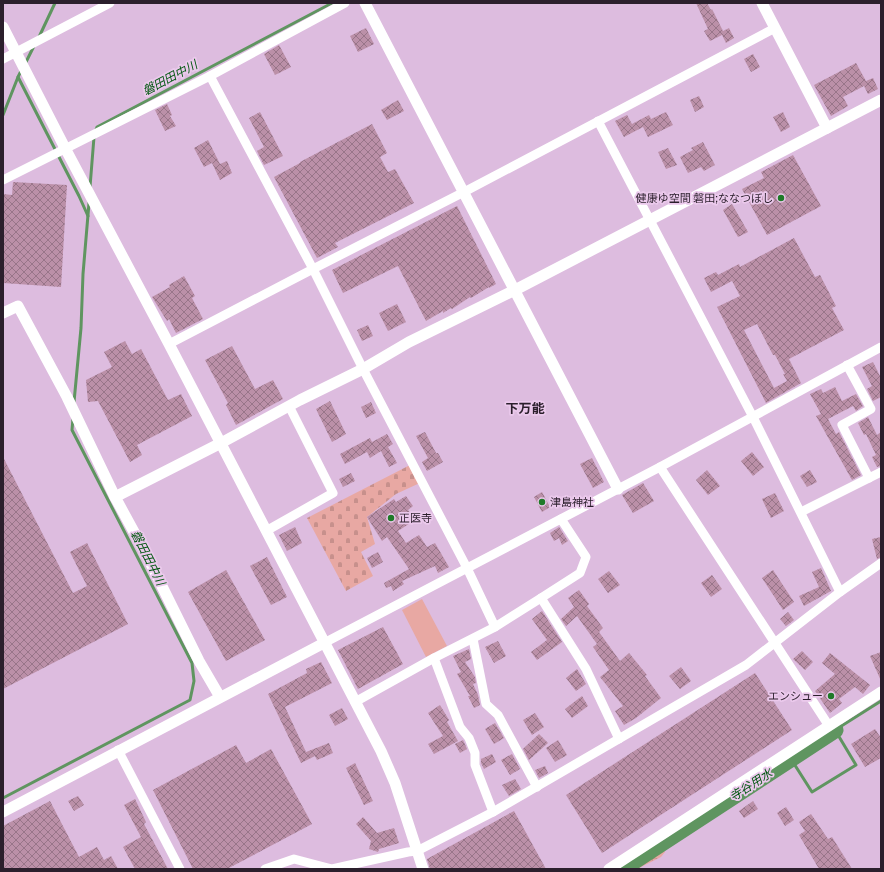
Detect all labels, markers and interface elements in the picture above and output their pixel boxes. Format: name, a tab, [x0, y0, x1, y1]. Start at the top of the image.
water label: 磐田田中川	[140, 57, 202, 98]
place label: 健康ゆ空間 磐田;ななつぼし	[636, 192, 773, 204]
marker: 健康ゆ空間 磐田;ななつぼし	[776, 193, 786, 203]
district label: 下万能	[505, 401, 545, 416]
place label: 津島神社	[550, 496, 594, 508]
marker: 津島神社	[537, 497, 547, 507]
place label: 正医寺	[399, 512, 432, 524]
marker: 正医寺	[386, 513, 396, 523]
water label: 磐田田中川	[128, 528, 169, 590]
place label: エンシュー	[768, 690, 823, 702]
marker: エンシュー	[826, 691, 836, 701]
water label: 寺谷用水	[727, 765, 777, 804]

